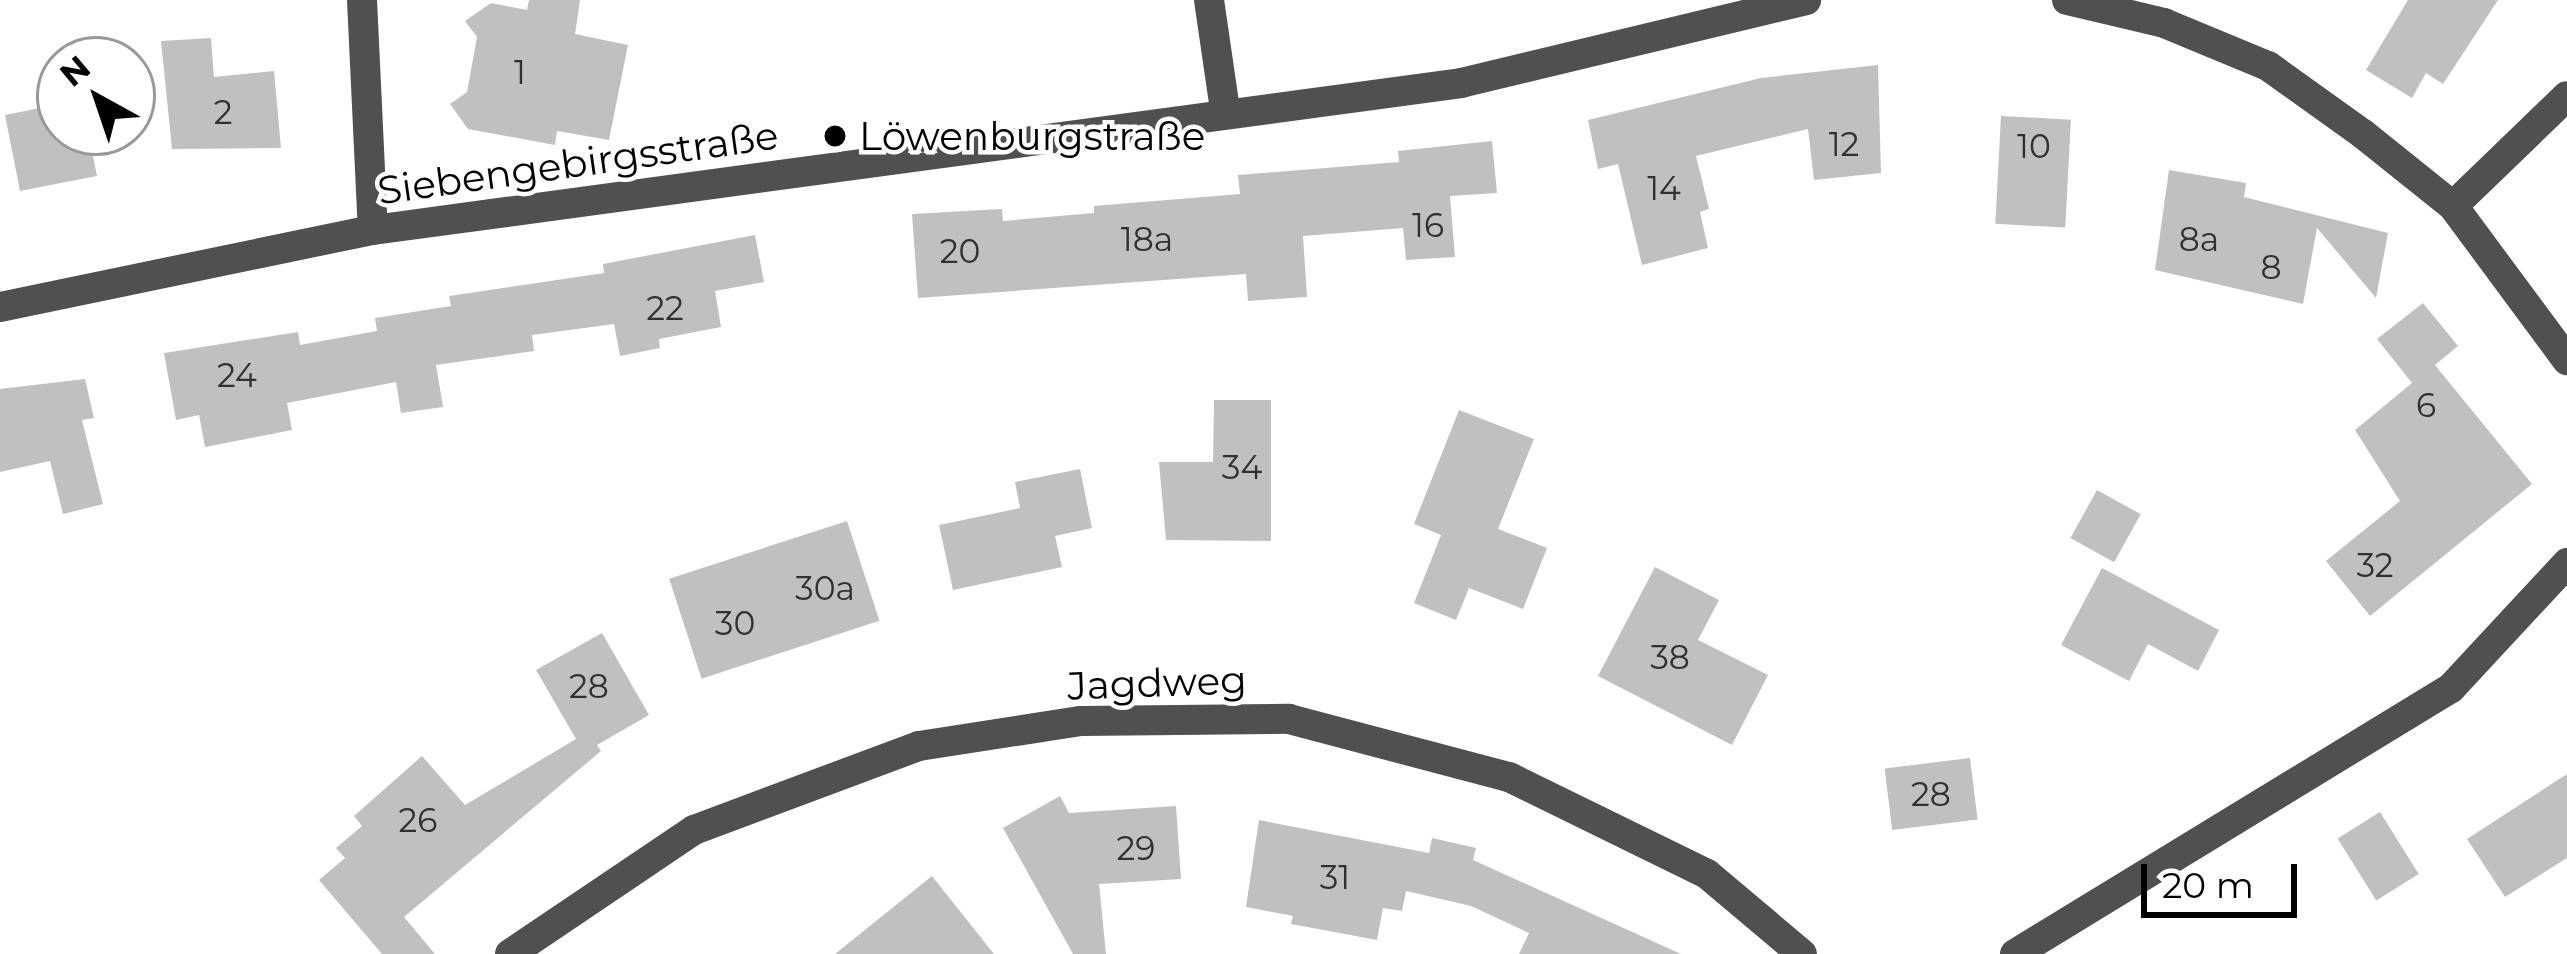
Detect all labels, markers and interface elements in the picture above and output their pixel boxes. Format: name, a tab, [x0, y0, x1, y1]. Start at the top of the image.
north arrow	[36, 36, 156, 156]
text: N	[52, 47, 98, 95]
house number: 1	[514, 53, 526, 93]
house number: 2	[214, 93, 232, 133]
street label: Siebengebirgsstraße	[375, 112, 781, 214]
place label: Löwenburgstraße	[859, 113, 1205, 159]
marker: Löwenburgstraße	[822, 123, 848, 149]
house number: 12	[1829, 125, 1859, 165]
house number: 10	[2017, 127, 2051, 167]
house number: 14	[1647, 169, 1681, 209]
house number: 16	[1412, 206, 1444, 246]
house number: 18a	[1121, 220, 1173, 260]
house number: 8a	[2179, 220, 2219, 260]
house number: 20	[940, 232, 980, 272]
house number: 8	[2260, 248, 2282, 288]
house number: 22	[646, 289, 684, 329]
house number: 24	[217, 356, 257, 396]
house number: 6	[2416, 386, 2436, 426]
house number: 34	[1222, 448, 1262, 488]
house number: 32	[2356, 546, 2394, 586]
house number: 30a	[795, 569, 855, 609]
house number: 30	[715, 604, 755, 644]
house number: 38	[1650, 638, 1690, 678]
street label: Jagdweg	[1066, 656, 1248, 710]
house number: 28	[569, 667, 609, 707]
house number: 28	[1911, 775, 1951, 815]
house number: 26	[399, 801, 437, 841]
house number: 29	[1117, 829, 1155, 869]
scale bar	[2147, 840, 2303, 914]
house number: 31	[1320, 858, 1350, 898]
text: 20 m	[2162, 863, 2254, 907]

